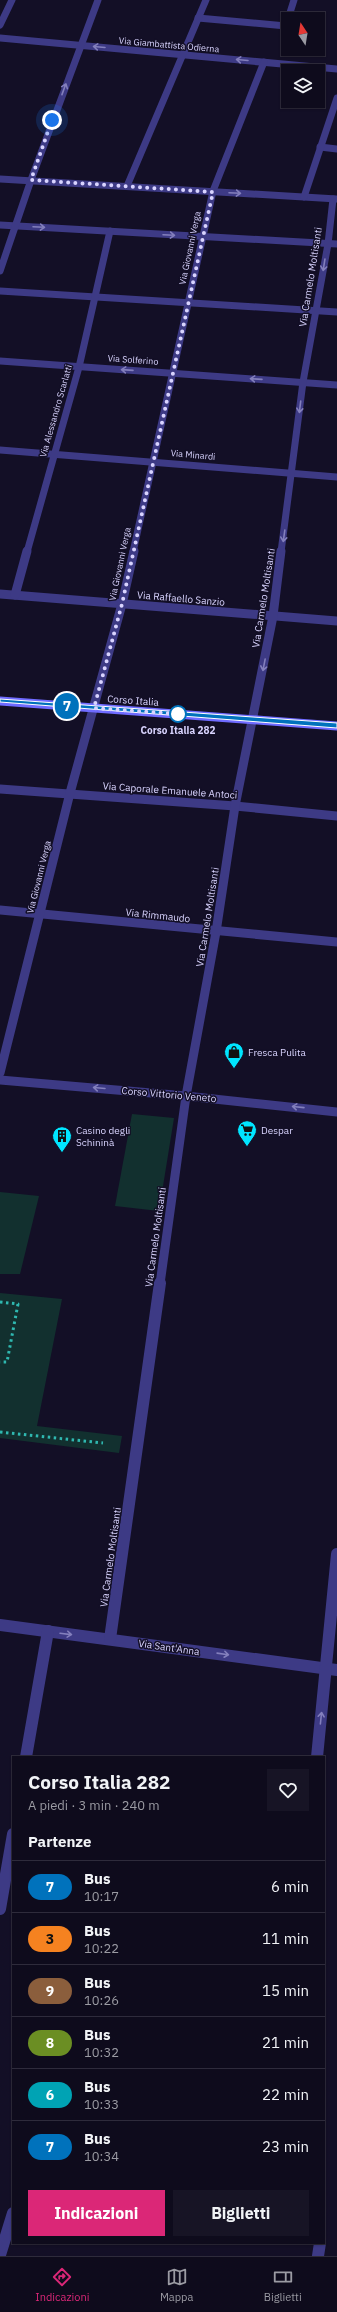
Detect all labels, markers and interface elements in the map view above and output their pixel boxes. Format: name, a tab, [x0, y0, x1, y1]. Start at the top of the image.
north arrow	[281, 12, 325, 56]
map controls	[281, 12, 325, 108]
street label: Via Giambattista Odierna	[118, 35, 220, 54]
one-way arrow	[93, 44, 106, 51]
one-way arrow	[236, 57, 249, 64]
button: layers	[281, 64, 325, 108]
one-way arrow	[61, 82, 68, 95]
your location	[42, 110, 62, 130]
one-way arrow	[228, 189, 241, 196]
street label: Via Giovanni Verga	[176, 210, 203, 286]
one-way arrow	[32, 223, 45, 231]
street label: Via Carmelo Moltisanti	[296, 226, 325, 328]
one-way arrow	[162, 231, 175, 238]
one-way arrow	[320, 258, 328, 271]
street label: Via Solferino	[107, 352, 159, 367]
street label: Via Alessandro Scarlatti	[37, 363, 74, 458]
one-way arrow	[121, 366, 134, 373]
one-way arrow	[250, 376, 263, 383]
one-way arrow	[297, 400, 304, 413]
street label: Via Minardi	[170, 447, 216, 462]
street label: Via Giovanni Verga	[106, 526, 133, 602]
one-way arrow	[280, 529, 288, 542]
street label: Via Carmelo Moltisanti	[249, 547, 278, 649]
street label: Via Raffaello Sanzio	[136, 588, 226, 609]
one-way arrow	[259, 658, 267, 671]
street label: Corso Italia	[107, 692, 160, 709]
line badge: 7	[54, 693, 80, 719]
text: 7	[63, 697, 71, 715]
marker: Corso Italia 282	[169, 705, 187, 723]
place label: Corso Italia 282	[140, 724, 216, 737]
street label: Via Caporale Emanuele Antoci	[102, 779, 238, 802]
street label: Via Giovanni Verga	[24, 839, 53, 914]
street label: Via Carmelo Moltisanti	[193, 866, 222, 968]
street label: Via Rimmaudo	[125, 906, 191, 925]
shop icon: Fresca Pulita	[223, 1041, 245, 1069]
place label: Fresca Pulita	[248, 1046, 307, 1059]
street label: Corso Vittorio Veneto	[121, 1084, 217, 1105]
one-way arrow	[93, 1085, 106, 1092]
one-way arrow	[292, 1104, 305, 1111]
supermarket icon: Despar	[236, 1119, 258, 1147]
place label: Casino degli Schininà	[76, 1124, 130, 1149]
place label: Despar	[261, 1124, 293, 1137]
building icon: Casino degli Schininà	[51, 1125, 73, 1153]
street label: Via Carmelo Moltisanti	[142, 1186, 169, 1288]
street label: Via Carmelo Moltisanti	[97, 1506, 124, 1608]
one-way arrow	[59, 1630, 72, 1638]
street label: Via Sant'Anna	[137, 1637, 201, 1658]
one-way arrow	[216, 1650, 229, 1658]
one-way arrow	[317, 1712, 325, 1725]
button: heart	[267, 1769, 309, 1811]
text: Corso Italia 282	[28, 1770, 171, 1794]
text: A piedi · 3 min · 240 m	[28, 1797, 160, 1814]
text: Partenze	[28, 1832, 91, 1851]
text: Bus	[84, 1869, 111, 1888]
text: 6 min	[271, 1877, 309, 1896]
text: 7	[46, 1878, 54, 1896]
text: 10:17	[84, 1888, 119, 1905]
text: Bus	[84, 1921, 111, 1940]
text: 11 min	[262, 1929, 309, 1948]
text: 3	[46, 1930, 54, 1948]
text: 10:22	[84, 1940, 119, 1957]
text: Bus	[84, 1973, 111, 1992]
text: 15 min	[262, 1981, 309, 2000]
text: 9	[46, 1982, 54, 2000]
text: 10:26	[84, 1992, 119, 2009]
text: Bus	[84, 2025, 111, 2044]
text: 21 min	[262, 2033, 309, 2052]
text: 8	[46, 2034, 54, 2052]
text: 10:32	[84, 2044, 119, 2061]
text: Bus	[84, 2077, 111, 2096]
text: 22 min	[262, 2085, 309, 2104]
text: 6	[46, 2086, 54, 2104]
text: 10:33	[84, 2096, 119, 2113]
text: Bus	[84, 2129, 111, 2148]
text: 23 min	[262, 2137, 309, 2156]
text: 7	[46, 2138, 54, 2156]
text: 10:34	[84, 2148, 119, 2165]
button: Indicazioni	[28, 2190, 165, 2236]
button: Biglietti	[173, 2190, 309, 2236]
tab: Indicazioni	[35, 2266, 89, 2304]
tab: Mappa	[160, 2266, 193, 2304]
tab: Biglietti	[264, 2266, 302, 2304]

